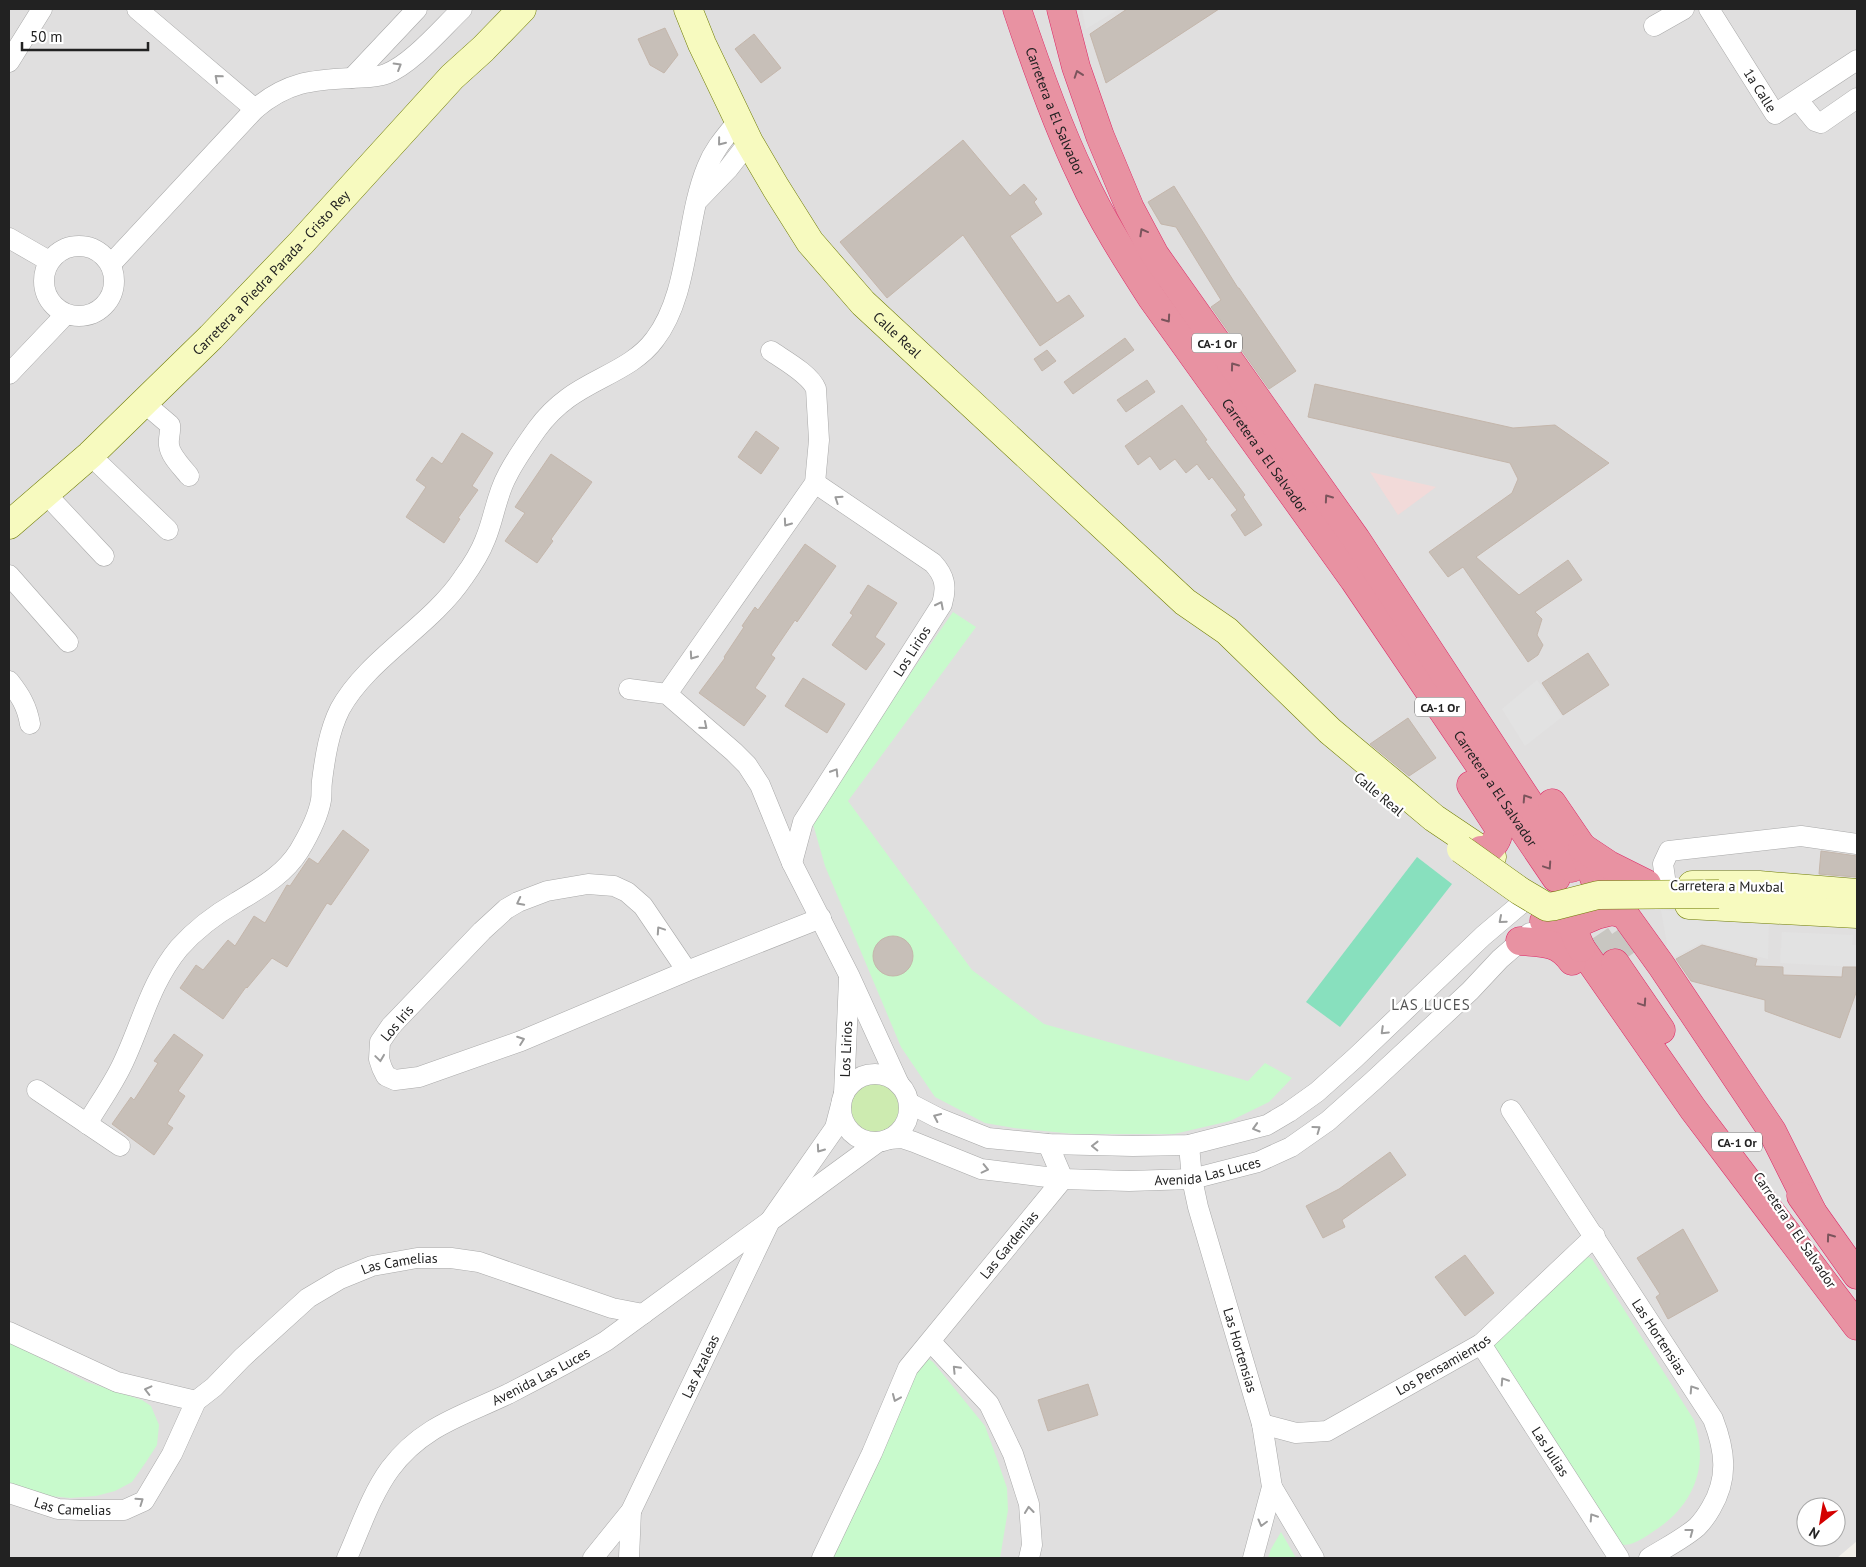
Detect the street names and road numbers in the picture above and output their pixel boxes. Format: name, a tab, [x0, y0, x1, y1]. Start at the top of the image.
street label: Carretera a El Salvador	[1022, 45, 1089, 178]
street label: 1a Calle	[1740, 65, 1781, 116]
street label: Carretera a Piedra Parada - Cristo Rey	[189, 186, 354, 359]
street label: Calle Real	[869, 308, 925, 362]
road number: CA-1 Or	[1192, 333, 1242, 352]
street label: Carretera a El Salvador	[1218, 395, 1312, 517]
street label: Los Lirios	[889, 622, 935, 680]
road number: CA-1 Or	[1415, 698, 1465, 716]
street label: Carretera a El Salvador	[1450, 727, 1541, 850]
street label: Calle Real	[1350, 768, 1408, 820]
street label: Carretera a Muxbal	[1670, 876, 1784, 896]
street label: Los Iris	[377, 1001, 417, 1045]
street label: Los Lirios	[836, 1020, 856, 1078]
road number: CA-1 Or	[1712, 1132, 1762, 1152]
street label: Avenida Las Luces	[1154, 1153, 1263, 1189]
street label: Carretera a El Salvador	[1749, 1168, 1841, 1292]
street label: Las Gardenias	[976, 1207, 1042, 1282]
street label: Las Camelias	[358, 1249, 438, 1279]
street label: Las Hortensias	[1628, 1295, 1691, 1379]
street label: Las Hortensias	[1219, 1306, 1261, 1395]
street label: Los Pensamientos	[1393, 1330, 1495, 1399]
street label: Las Azaleas	[678, 1331, 723, 1401]
street label: Avenida Las Luces	[489, 1343, 593, 1409]
street label: Las Julias	[1528, 1423, 1573, 1480]
street label: Las Camelias	[32, 1493, 111, 1519]

